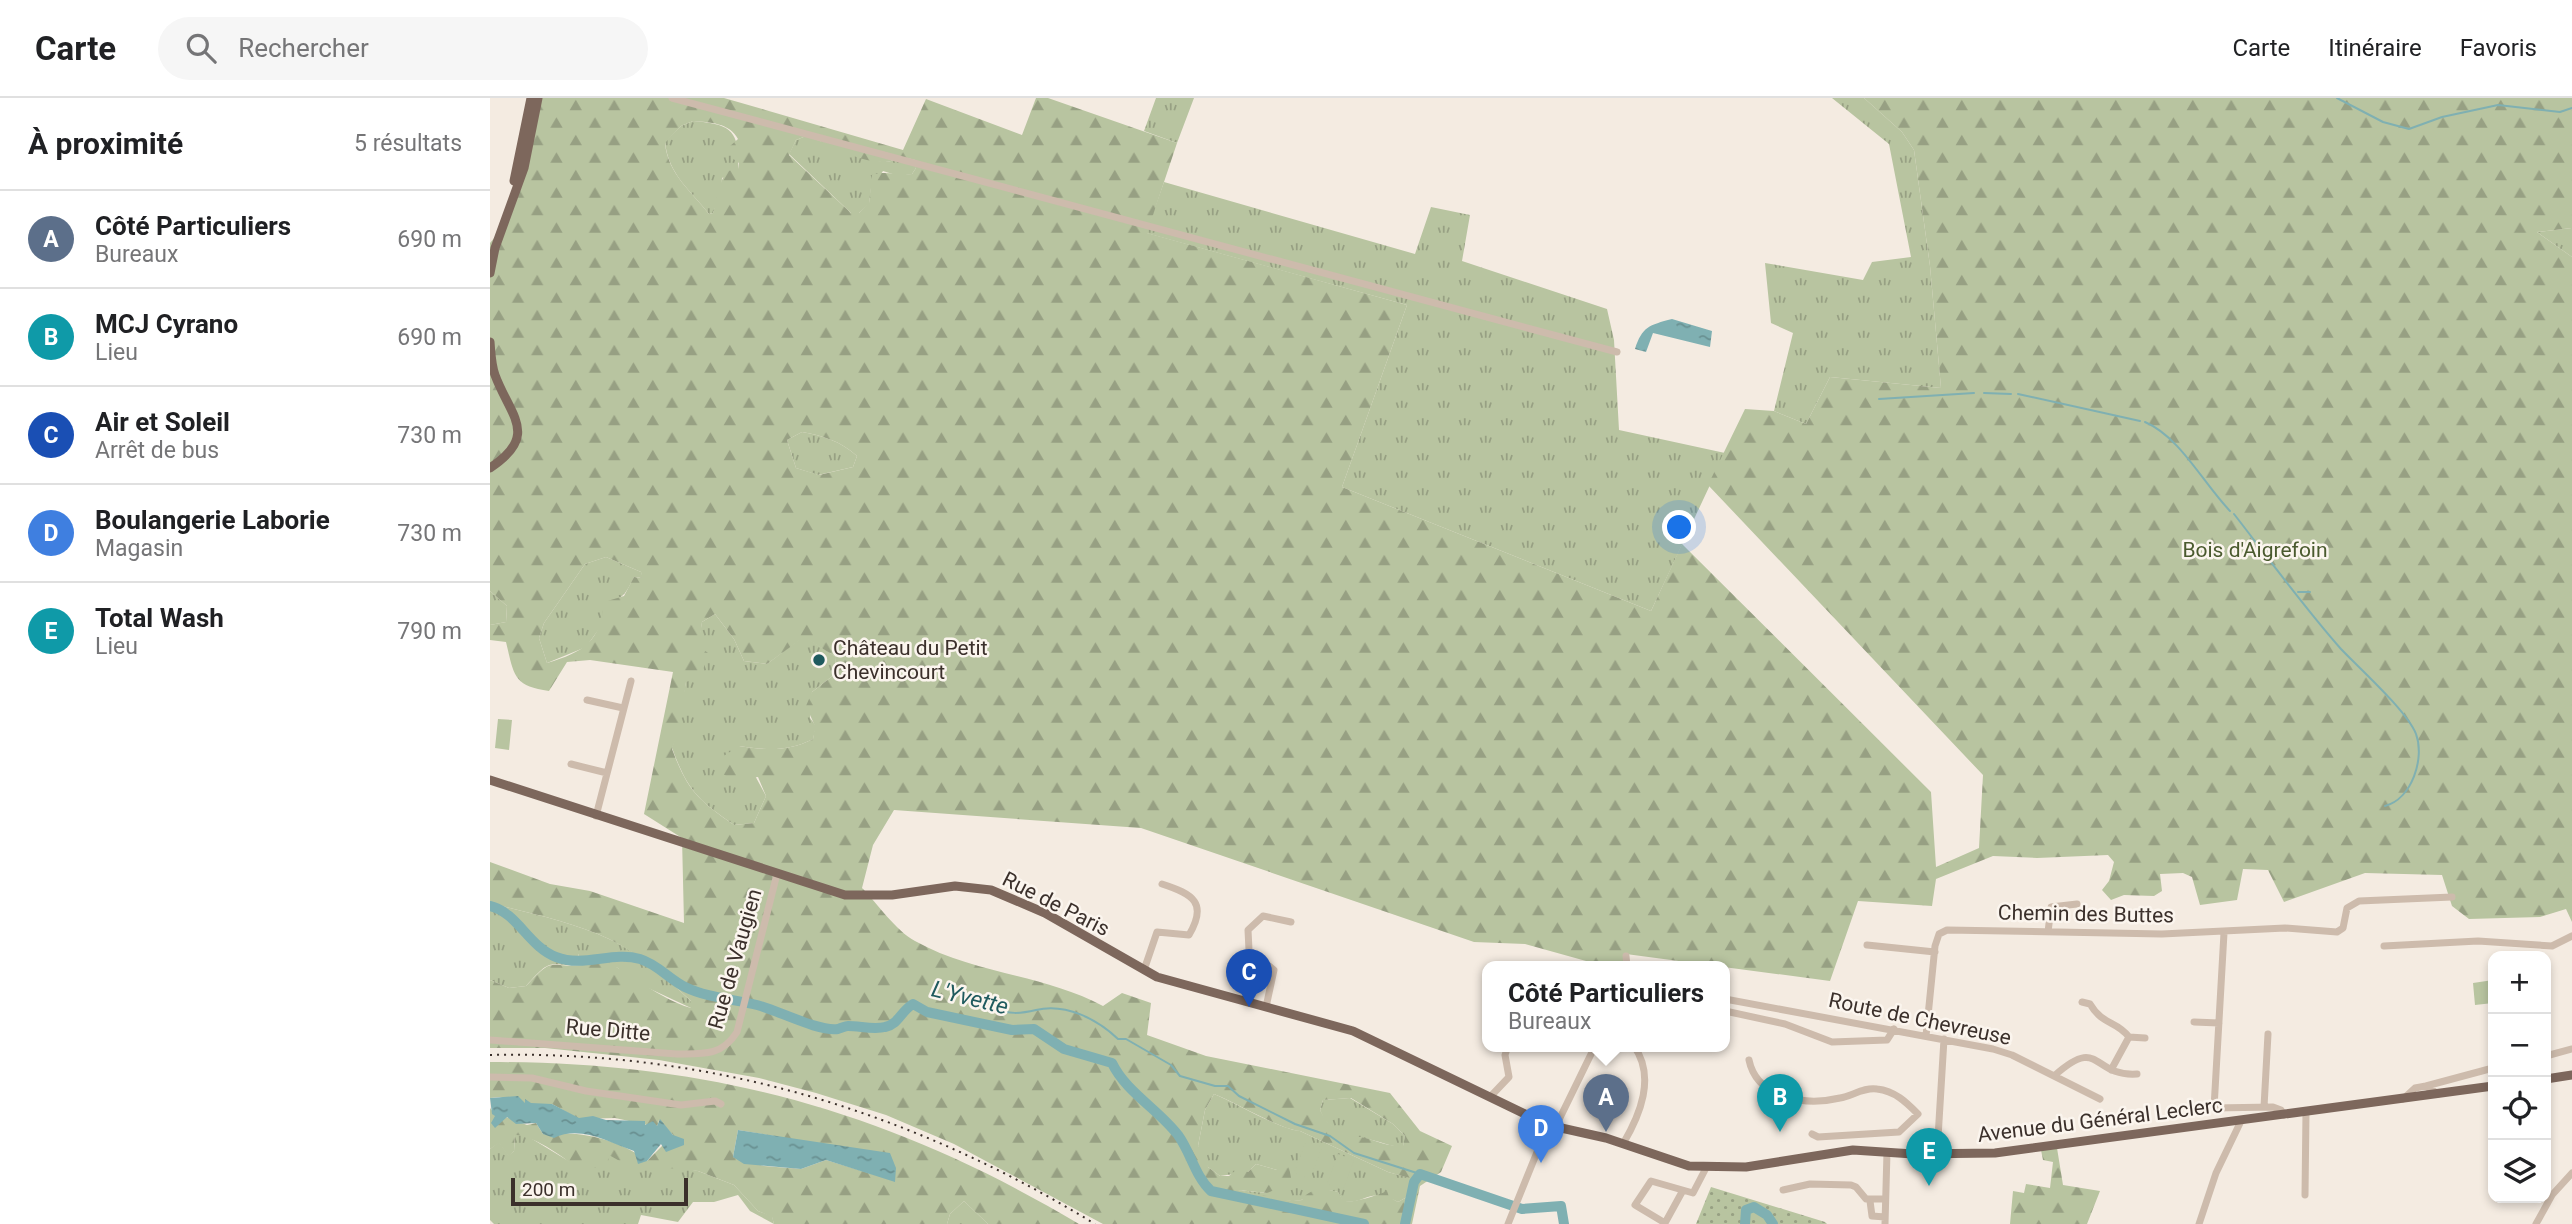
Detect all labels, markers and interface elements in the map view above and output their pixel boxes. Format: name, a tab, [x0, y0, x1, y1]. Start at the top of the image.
search box	[158, 17, 648, 80]
text: Carte	[35, 29, 116, 68]
icon: search	[182, 29, 220, 67]
text: Rechercher	[238, 33, 369, 63]
text: Carte	[2232, 34, 2290, 62]
text: Itinéraire	[2328, 34, 2422, 62]
text: Favoris	[2460, 34, 2537, 62]
text: À proximité	[28, 126, 183, 161]
text: 5 résultats	[354, 130, 462, 157]
text: Côté Particuliers	[95, 211, 291, 241]
text: A	[43, 226, 59, 253]
text: 690 m	[397, 226, 462, 253]
text: Bureaux	[95, 241, 178, 268]
text: MCJ Cyrano	[95, 309, 238, 339]
text: B	[44, 324, 58, 351]
text: 690 m	[397, 324, 462, 351]
text: Lieu	[95, 339, 138, 366]
text: Air et Soleil	[95, 407, 230, 437]
text: C	[43, 422, 59, 449]
text: 730 m	[397, 422, 462, 449]
text: Arrêt de bus	[95, 437, 219, 464]
text: Boulangerie Laborie	[95, 505, 330, 535]
your location	[1662, 510, 1696, 544]
text: D	[44, 520, 58, 547]
text: 730 m	[397, 520, 462, 547]
text: Magasin	[95, 535, 183, 562]
park label: Bois d'Aigrefoin	[2182, 538, 2328, 562]
text: Total Wash	[95, 603, 224, 633]
text: E	[45, 618, 57, 645]
text: 790 m	[397, 618, 462, 645]
text: Lieu	[95, 633, 138, 660]
place label: Château du Petit Chevincourt	[833, 636, 988, 684]
marker: Château du Petit Chevincourt	[811, 652, 827, 668]
street label: Rue de Paris	[999, 867, 1113, 941]
street label: Rue de Vaugien	[704, 886, 766, 1032]
street label: Chemin des Buttes	[1998, 900, 2174, 928]
pin: C	[1226, 949, 1272, 1007]
map controls	[2488, 951, 2551, 1203]
button: +	[2488, 951, 2551, 1014]
popup	[1482, 961, 1730, 1052]
water label: L'Yvette	[929, 975, 1011, 1021]
text: Côté Particuliers	[1508, 978, 1704, 1008]
street label: Route de Chevreuse	[1827, 988, 2013, 1050]
text: Bureaux	[1508, 1008, 1591, 1035]
street label: Rue Ditte	[565, 1014, 651, 1046]
button: −	[2488, 1014, 2551, 1077]
pin: A	[1583, 1074, 1629, 1132]
pin: B	[1757, 1074, 1803, 1132]
button: locate	[2488, 1077, 2551, 1140]
street label: Avenue du Général Leclerc	[1976, 1093, 2224, 1147]
pin: D	[1518, 1105, 1564, 1163]
pin: E	[1906, 1128, 1952, 1186]
button: layers	[2488, 1140, 2551, 1203]
scale bar	[511, 1175, 688, 1207]
text: 200 m	[522, 1178, 575, 1201]

